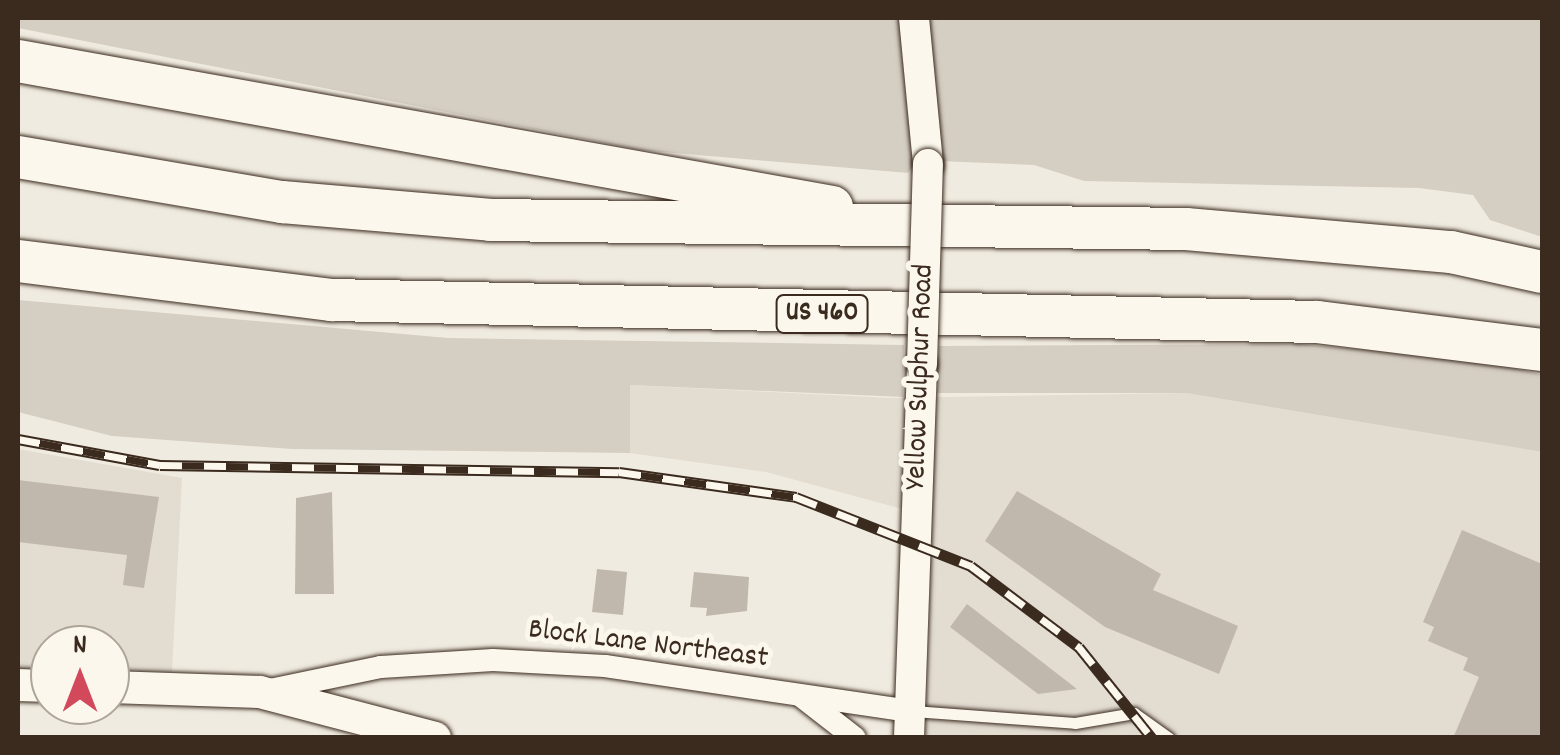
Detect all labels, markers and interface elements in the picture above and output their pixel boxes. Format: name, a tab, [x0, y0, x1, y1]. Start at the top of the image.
street label: Yellow Sulphur Road	[900, 263, 944, 491]
road number: US 460	[774, 291, 870, 337]
street label: Block Lane Northeast	[526, 613, 770, 679]
north arrow	[30, 625, 130, 725]
text: N	[73, 627, 87, 667]

